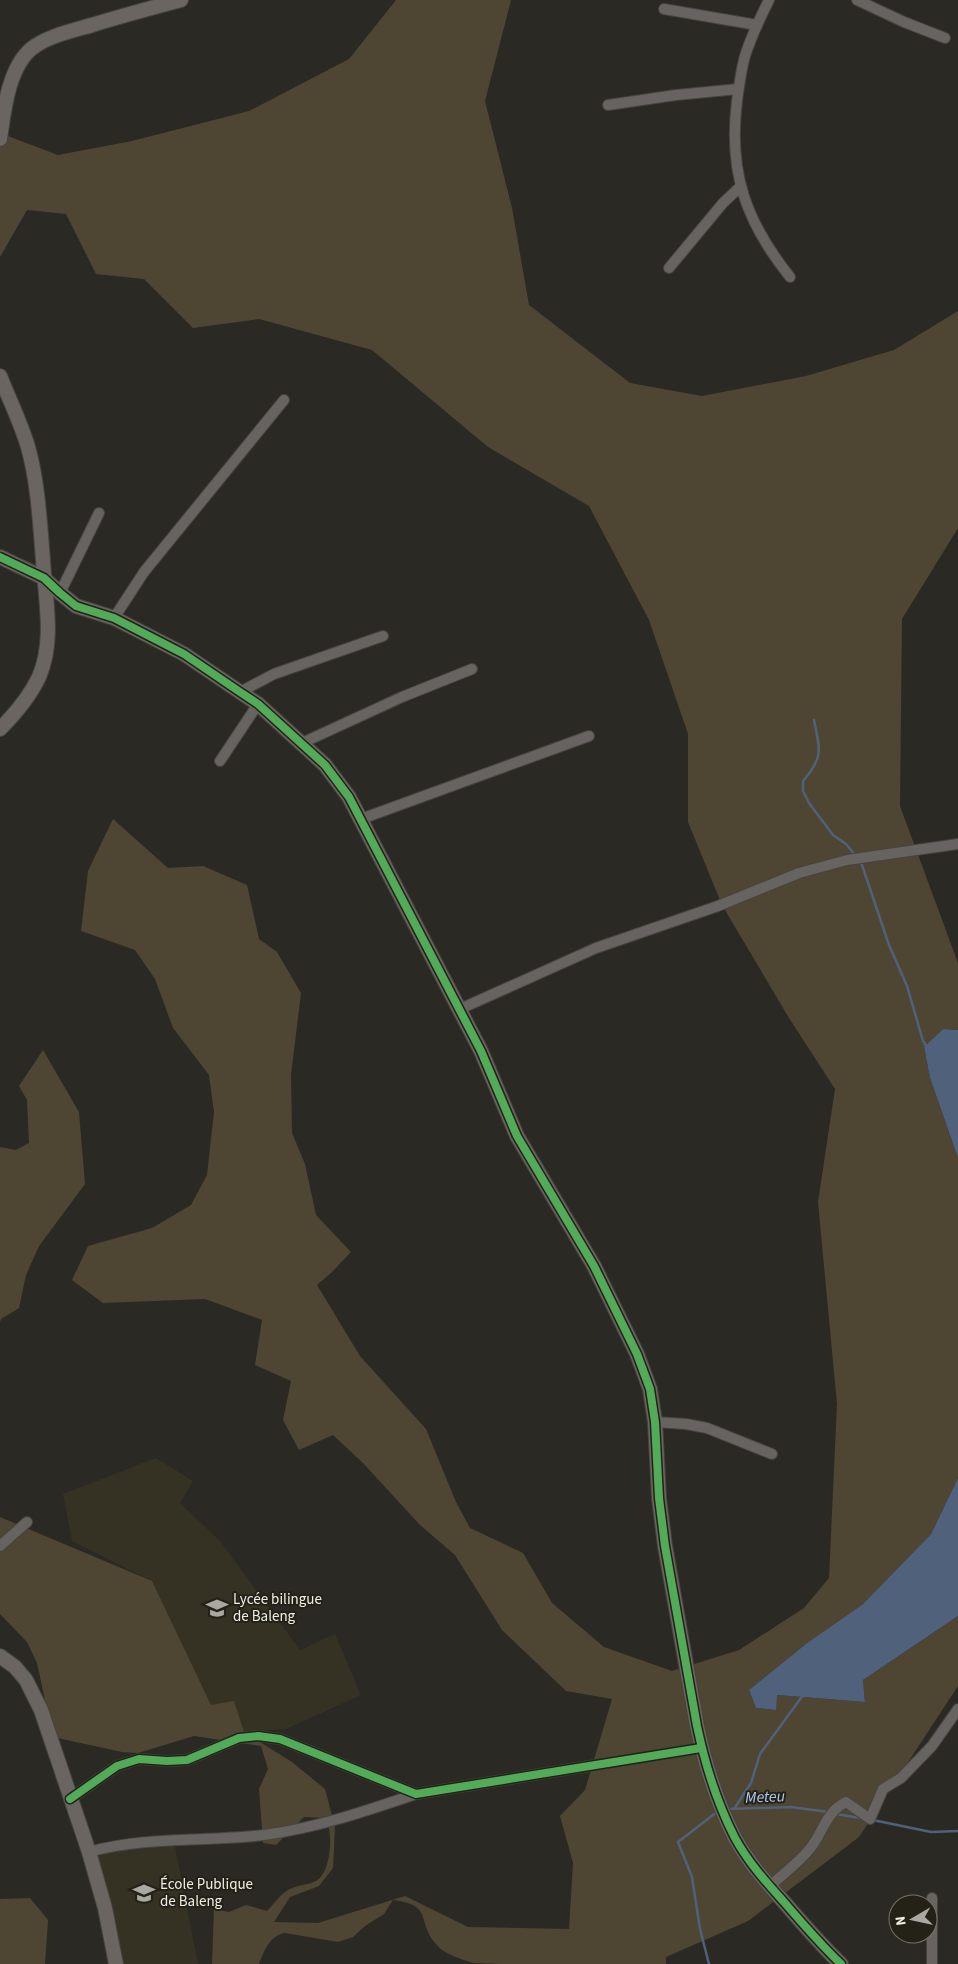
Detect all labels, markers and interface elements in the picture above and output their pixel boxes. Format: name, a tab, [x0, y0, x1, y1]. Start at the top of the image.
place label: Lycée bilingue de Baleng	[233, 1589, 322, 1627]
school or university icon: Lycée bilingue de Baleng	[204, 1595, 230, 1621]
water label: Meteu	[745, 1785, 785, 1809]
place label: École Publique de Baleng	[160, 1874, 253, 1912]
school or university icon: École Publique de Baleng	[131, 1880, 157, 1906]
north arrow	[888, 1894, 938, 1944]
text: N	[891, 1915, 912, 1927]

